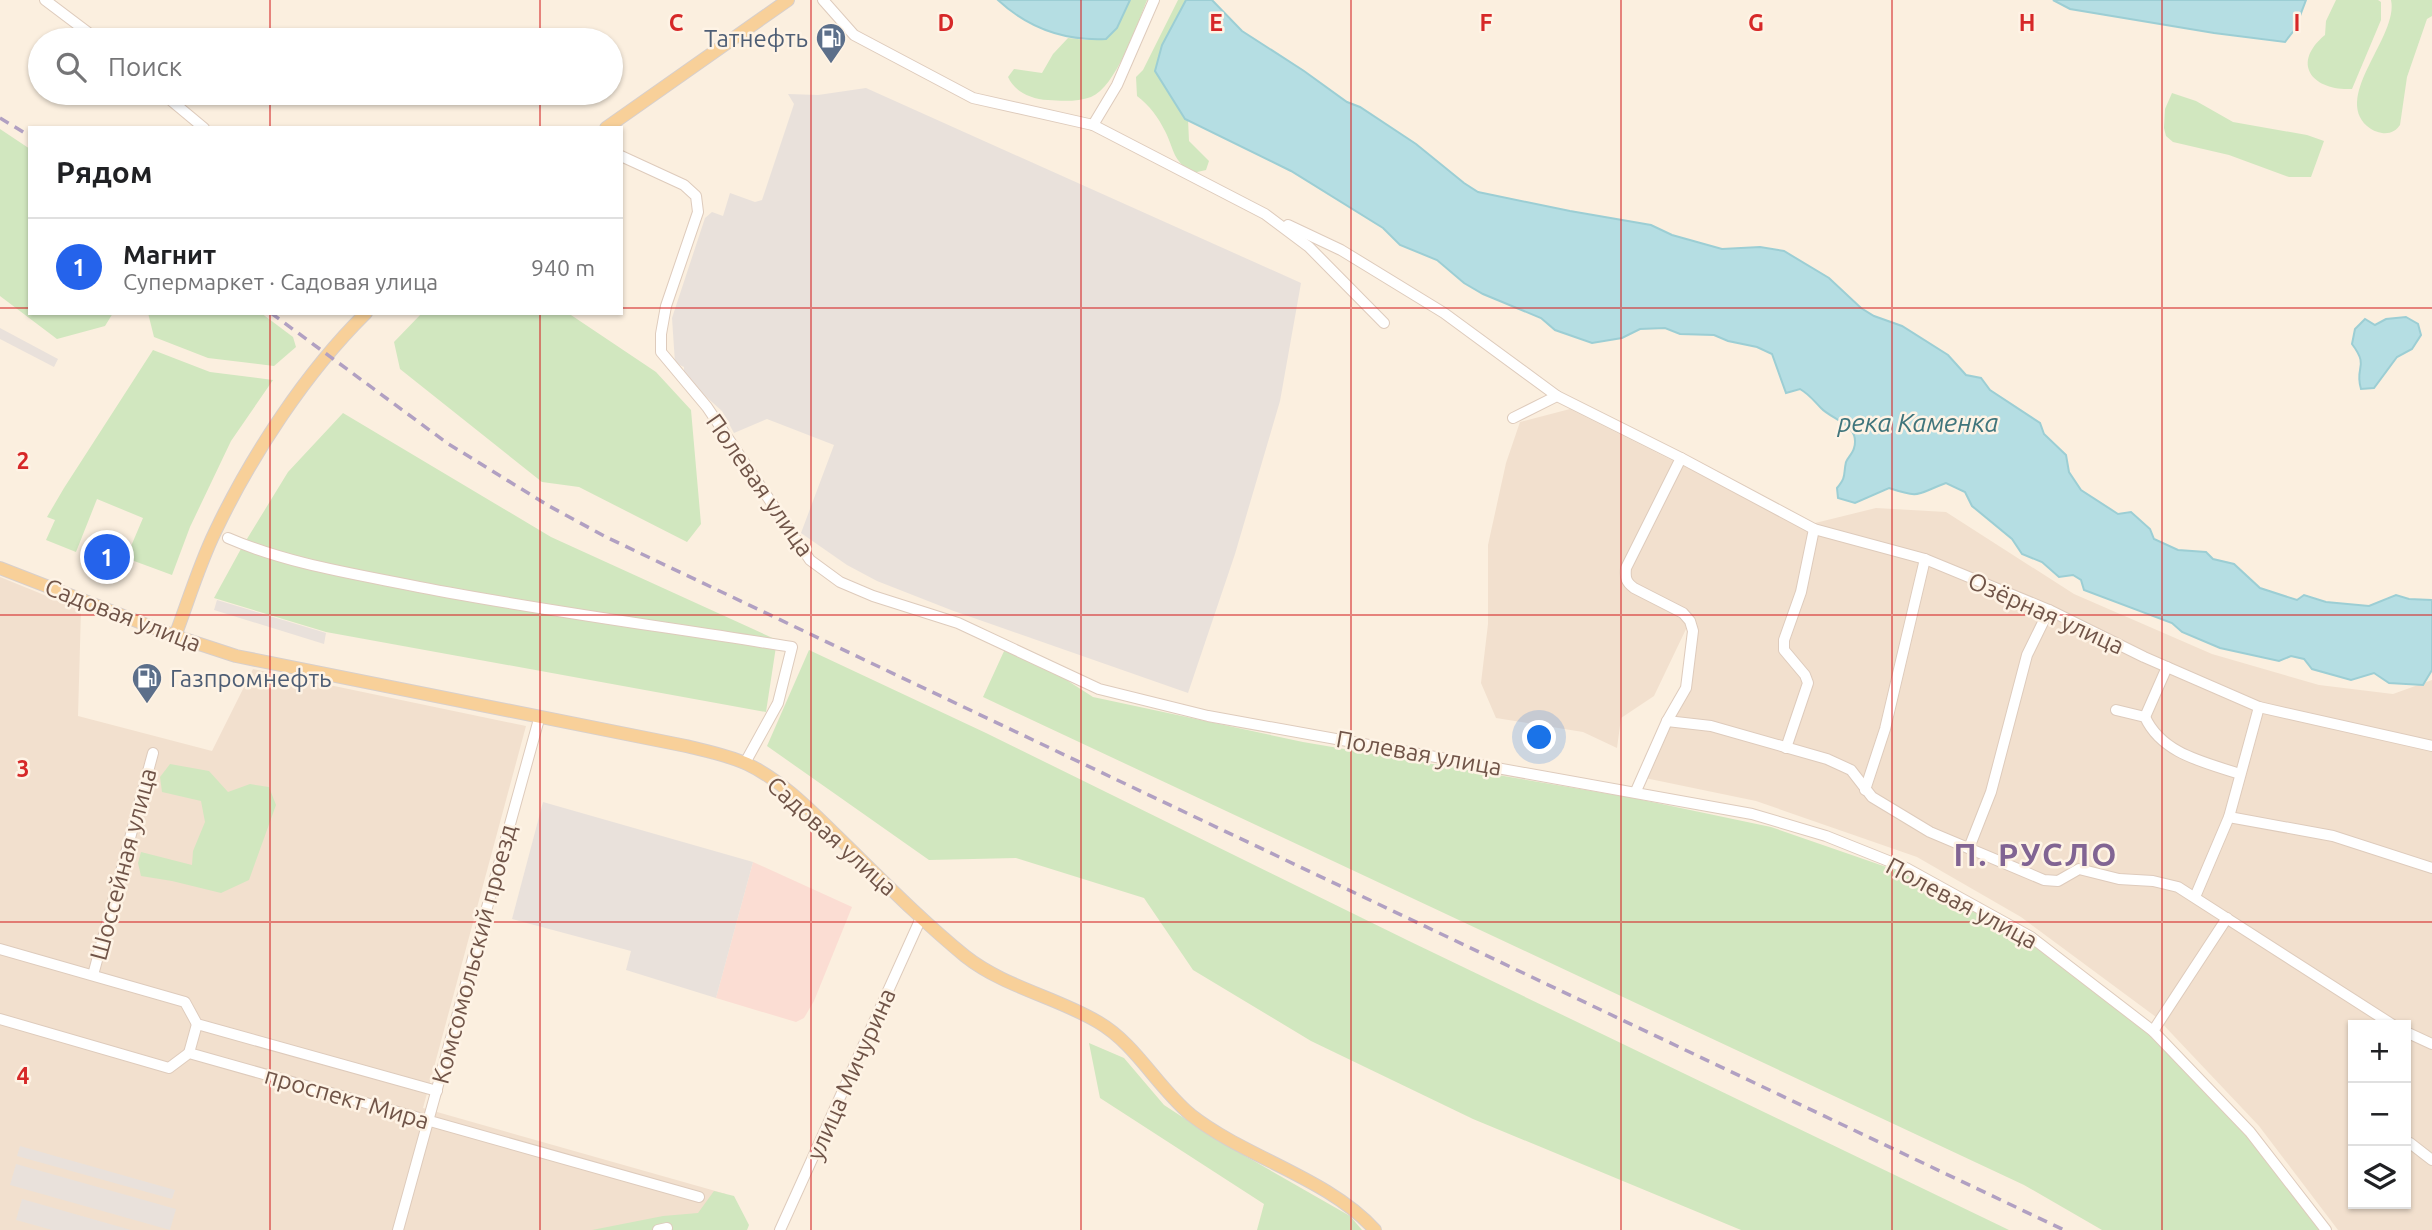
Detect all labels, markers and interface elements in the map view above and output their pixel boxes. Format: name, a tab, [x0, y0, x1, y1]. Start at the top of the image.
text: C	[669, 10, 684, 35]
text: D	[938, 10, 954, 35]
text: E	[1209, 10, 1223, 35]
text: F	[1480, 10, 1493, 35]
text: G	[1748, 10, 1764, 35]
text: H	[2019, 10, 2035, 35]
text: I	[2294, 10, 2300, 35]
fuel station icon: Татнефть	[814, 21, 848, 65]
place label: Татнефть	[704, 25, 808, 52]
search box	[28, 28, 623, 105]
icon: search	[52, 48, 90, 86]
text: Поиск	[108, 52, 182, 81]
text: Рядом	[56, 155, 152, 189]
text: Магнит	[123, 240, 216, 269]
text: 1	[73, 255, 85, 280]
text: 940 m	[531, 255, 595, 280]
text: Супермаркет · Садовая улица	[123, 269, 438, 294]
water label: река Каменка	[1837, 408, 1998, 437]
street label: Полевая улица	[701, 409, 819, 561]
text: 2	[17, 448, 29, 473]
pin: 1	[84, 531, 130, 583]
street label: Озёрная улица	[1964, 567, 2128, 659]
street label: Садовая улица	[41, 573, 205, 657]
fuel station icon: Газпромнефть	[130, 661, 164, 705]
place label: Газпромнефть	[170, 665, 332, 692]
your location	[1522, 720, 1556, 754]
street label: Полевая улица	[1334, 725, 1504, 781]
text: 3	[17, 756, 29, 781]
street label: Шоссейная улица	[84, 765, 162, 963]
street label: Садовая улица	[762, 771, 902, 901]
street label: Комсомольский проезд	[426, 822, 522, 1086]
district label: П. РУСЛО	[1954, 836, 2118, 872]
street label: Полевая улица	[1882, 852, 2042, 954]
street label: улица Мичурина	[801, 984, 901, 1164]
map controls	[2348, 1020, 2411, 1209]
button: +	[2348, 1020, 2411, 1083]
street label: проспект Мира	[262, 1062, 432, 1134]
text: 4	[17, 1063, 30, 1088]
button: −	[2348, 1083, 2411, 1146]
button: layers	[2348, 1146, 2411, 1209]

